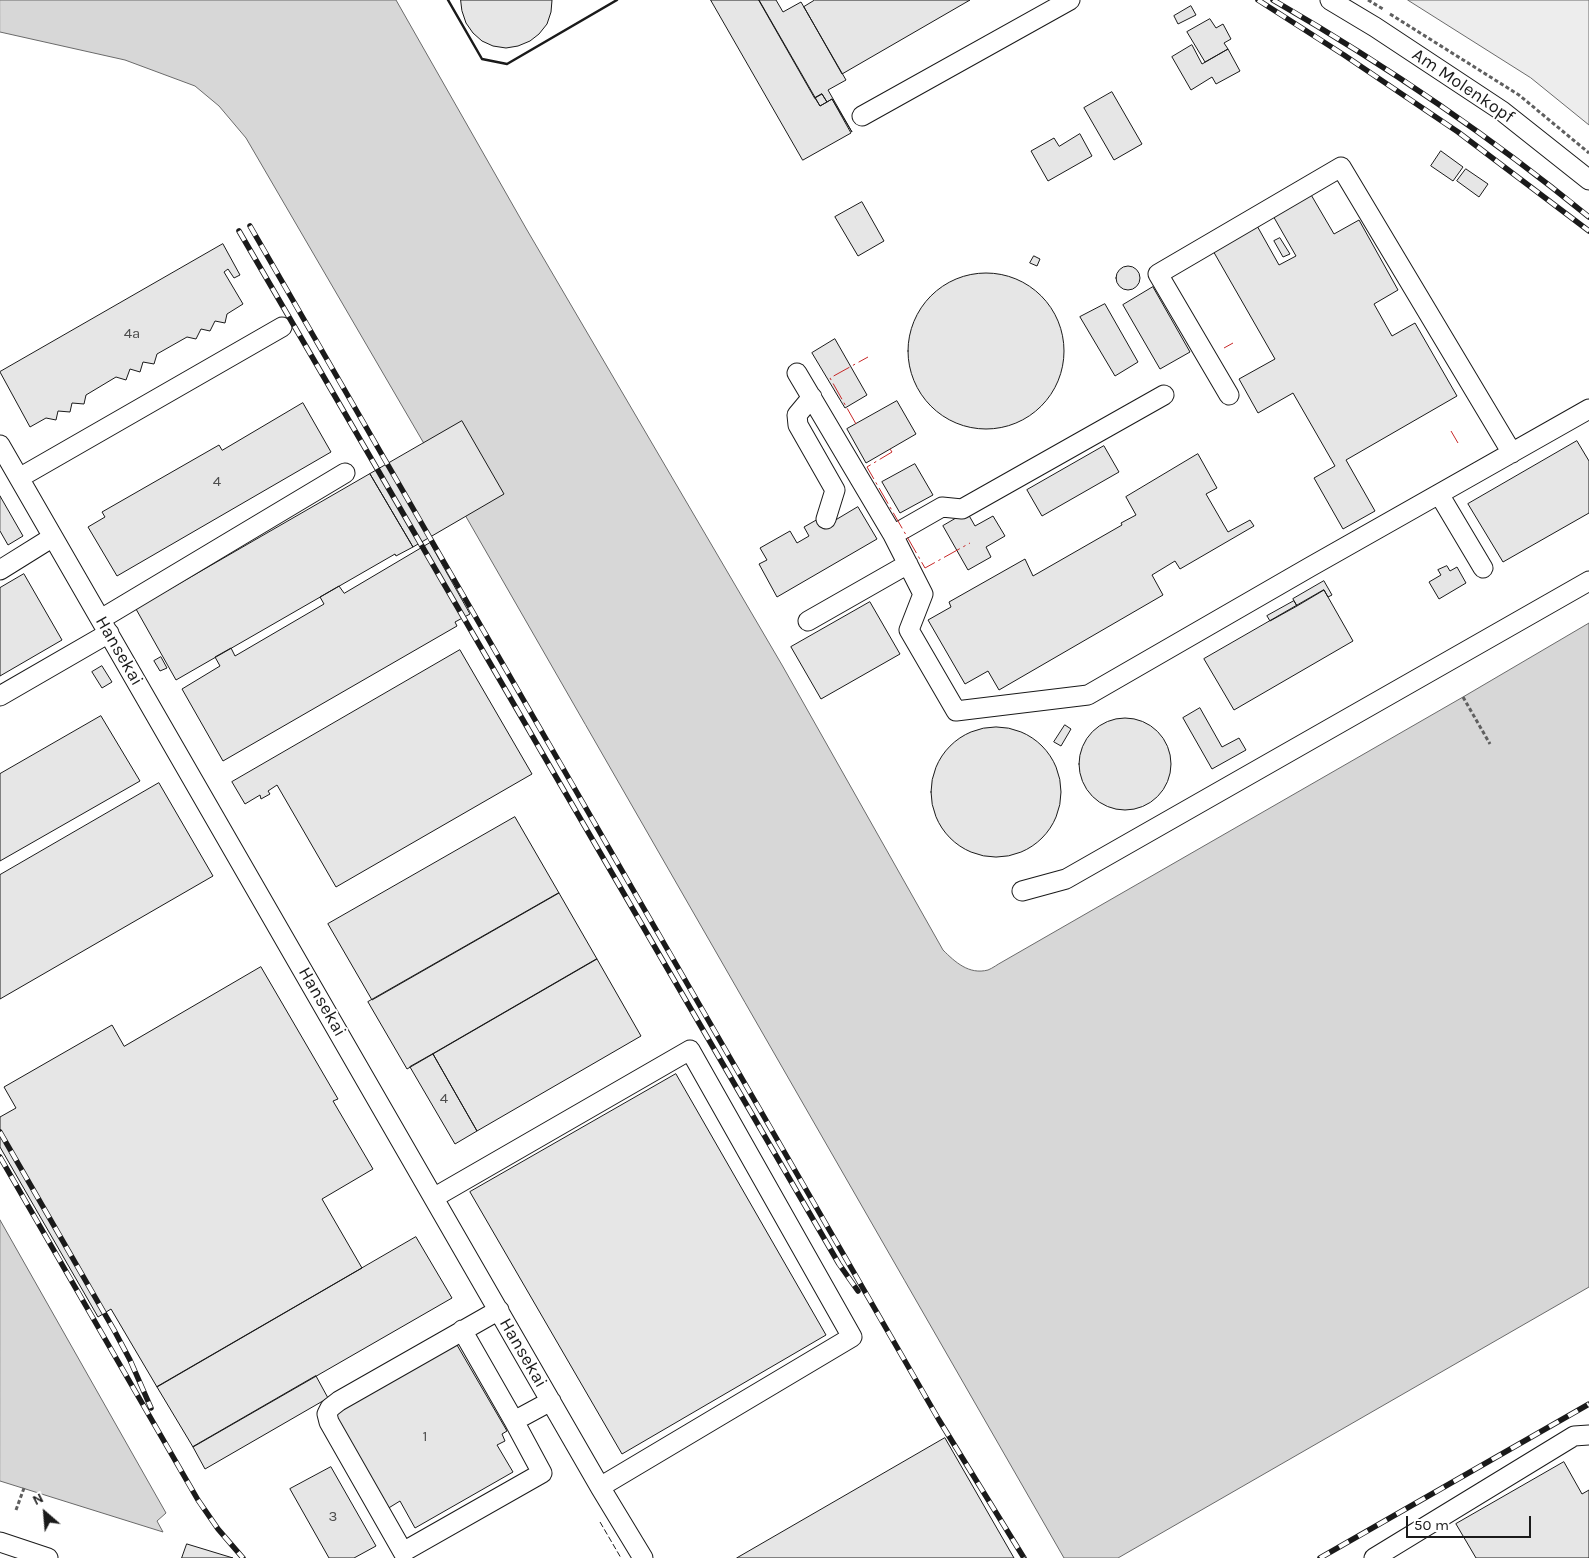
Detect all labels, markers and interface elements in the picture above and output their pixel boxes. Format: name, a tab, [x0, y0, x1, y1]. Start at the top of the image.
street label: Am Molenkopf	[1408, 44, 1518, 128]
house number: 4a	[124, 325, 140, 343]
house number: 4	[213, 473, 221, 491]
street label: Hansekai	[90, 612, 148, 690]
street label: Hansekai	[293, 963, 351, 1041]
house number: 4	[440, 1090, 448, 1108]
street label: Hansekai	[494, 1314, 552, 1392]
house number: 1	[423, 1428, 427, 1446]
north arrow	[20, 1488, 70, 1538]
text: N	[30, 1489, 46, 1509]
scale bar	[1409, 1506, 1534, 1538]
house number: 3	[329, 1508, 337, 1526]
text: 50 m	[1414, 1516, 1449, 1534]

